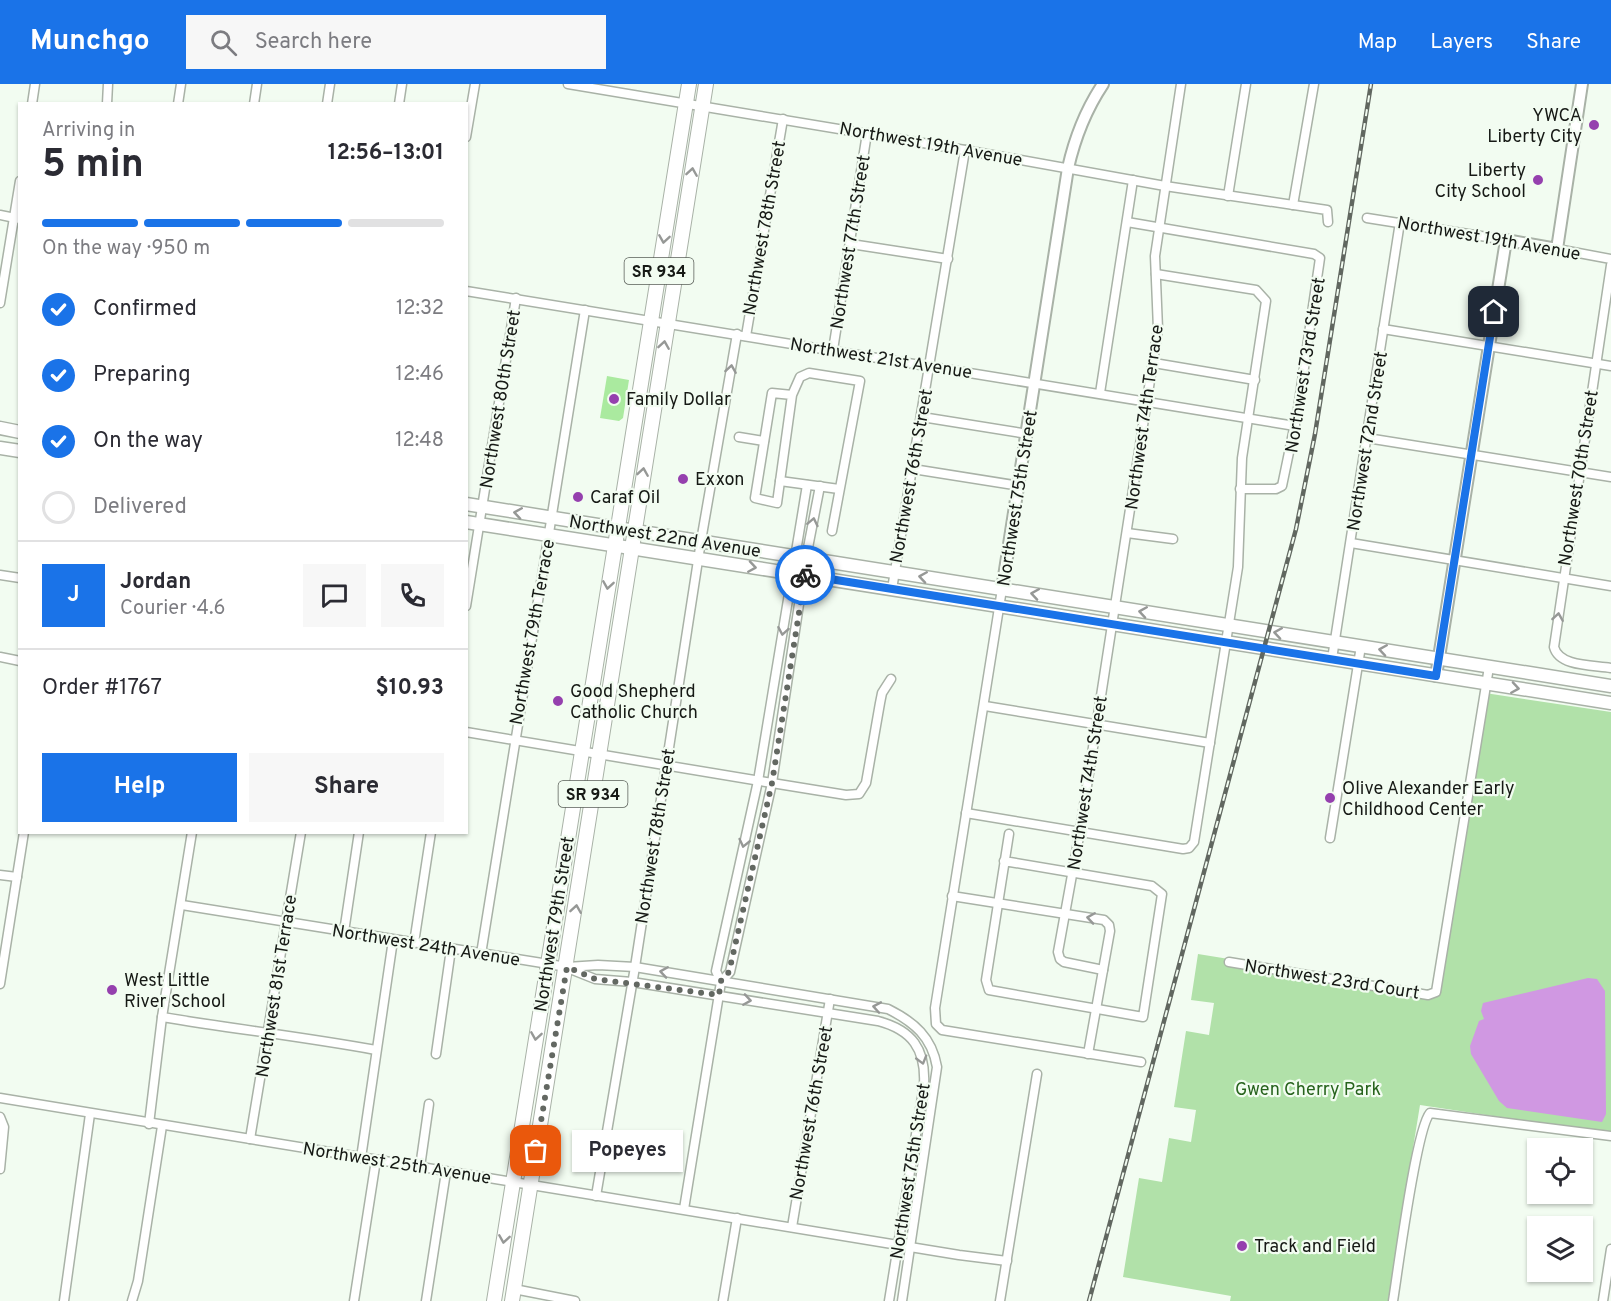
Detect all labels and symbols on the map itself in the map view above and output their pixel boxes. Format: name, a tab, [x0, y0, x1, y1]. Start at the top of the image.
place label: YWCA Liberty City	[1487, 105, 1582, 149]
street label: Northwest 19th Avenue	[837, 118, 1024, 173]
marker: YWCA Liberty City	[1587, 118, 1601, 132]
street label: Northwest 78th Street	[739, 139, 792, 317]
street label: Northwest 77th Street	[826, 153, 877, 331]
place label: Liberty City School	[1435, 160, 1526, 204]
one-way arrow	[686, 167, 698, 176]
marker: Liberty City School	[1531, 173, 1545, 187]
street label: Northwest 19th Avenue	[1395, 212, 1582, 267]
one-way arrow	[658, 235, 670, 244]
road number: SR 934	[624, 258, 694, 284]
street label: Northwest 73rd Street	[1281, 276, 1332, 455]
pin	[1468, 286, 1519, 337]
street label: Northwest 80th Street	[476, 308, 527, 490]
street label: Northwest 74th Terrace	[1121, 323, 1170, 511]
street label: Northwest 21st Avenue	[788, 334, 973, 385]
one-way arrow	[657, 340, 670, 350]
street label: Northwest 72nd Street	[1343, 350, 1394, 533]
one-way arrow	[725, 365, 737, 374]
street label: Northwest 76th Street	[886, 387, 939, 565]
place label: Family Dollar	[626, 389, 731, 412]
street label: Northwest 70th Street	[1554, 389, 1605, 568]
marker: Family Dollar	[607, 392, 621, 406]
street label: Northwest 75th Street	[993, 408, 1044, 588]
one-way arrow	[637, 468, 649, 477]
place label: Exxon	[695, 469, 744, 492]
marker: Exxon	[676, 472, 690, 486]
place label: Caraf Oil	[590, 487, 660, 510]
marker: Caraf Oil	[571, 490, 585, 504]
one-way arrow	[514, 507, 523, 519]
street label: Northwest 22nd Avenue	[567, 511, 762, 564]
one-way arrow	[806, 517, 819, 527]
street label: Northwest 79th Terrace	[506, 538, 561, 727]
courier	[775, 545, 835, 605]
one-way arrow	[747, 560, 757, 572]
one-way arrow	[919, 571, 928, 583]
one-way arrow	[603, 581, 615, 590]
one-way arrow	[1031, 589, 1040, 601]
one-way arrow	[1138, 606, 1148, 618]
one-way arrow	[1551, 612, 1563, 621]
one-way arrow	[777, 626, 789, 635]
one-way arrow	[1273, 627, 1283, 640]
one-way arrow	[1378, 644, 1388, 657]
place label: Good Shepherd Catholic Church	[570, 681, 698, 725]
one-way arrow	[1510, 682, 1519, 694]
marker: Good Shepherd Catholic Church	[551, 694, 565, 708]
street label: Northwest 74th Street	[1063, 694, 1114, 872]
street label: Northwest 78th Street	[631, 747, 682, 925]
place label: Olive Alexander Early Childhood Center	[1342, 778, 1515, 822]
road number: SR 934	[558, 781, 628, 807]
marker: Olive Alexander Early Childhood Center	[1323, 791, 1337, 805]
street label: Northwest 79th Street	[530, 835, 581, 1014]
one-way arrow	[739, 838, 752, 848]
street label: Northwest 81st Terrace	[252, 893, 303, 1079]
one-way arrow	[569, 905, 581, 914]
one-way arrow	[1087, 912, 1097, 925]
street label: Northwest 24th Avenue	[330, 920, 521, 973]
street label: Northwest 23rd Court	[1243, 955, 1421, 1006]
one-way arrow	[660, 967, 669, 979]
place label: West Little River School	[124, 970, 226, 1014]
marker: West Little River School	[105, 983, 119, 997]
one-way arrow	[742, 993, 752, 1006]
one-way arrow	[873, 1001, 883, 1014]
street label: Northwest 76th Street	[786, 1024, 839, 1202]
one-way arrow	[530, 1031, 543, 1041]
one-way arrow	[915, 1054, 927, 1065]
park label: Gwen Cherry Park	[1235, 1079, 1381, 1102]
street label: Northwest 75th Street	[886, 1081, 937, 1261]
pin	[510, 1125, 561, 1176]
callout: Popeyes	[572, 1130, 683, 1172]
street label: Northwest 25th Avenue	[301, 1138, 493, 1191]
one-way arrow	[498, 1235, 510, 1244]
place label: Track and Field	[1254, 1236, 1376, 1259]
marker: Track and Field	[1235, 1239, 1249, 1253]

